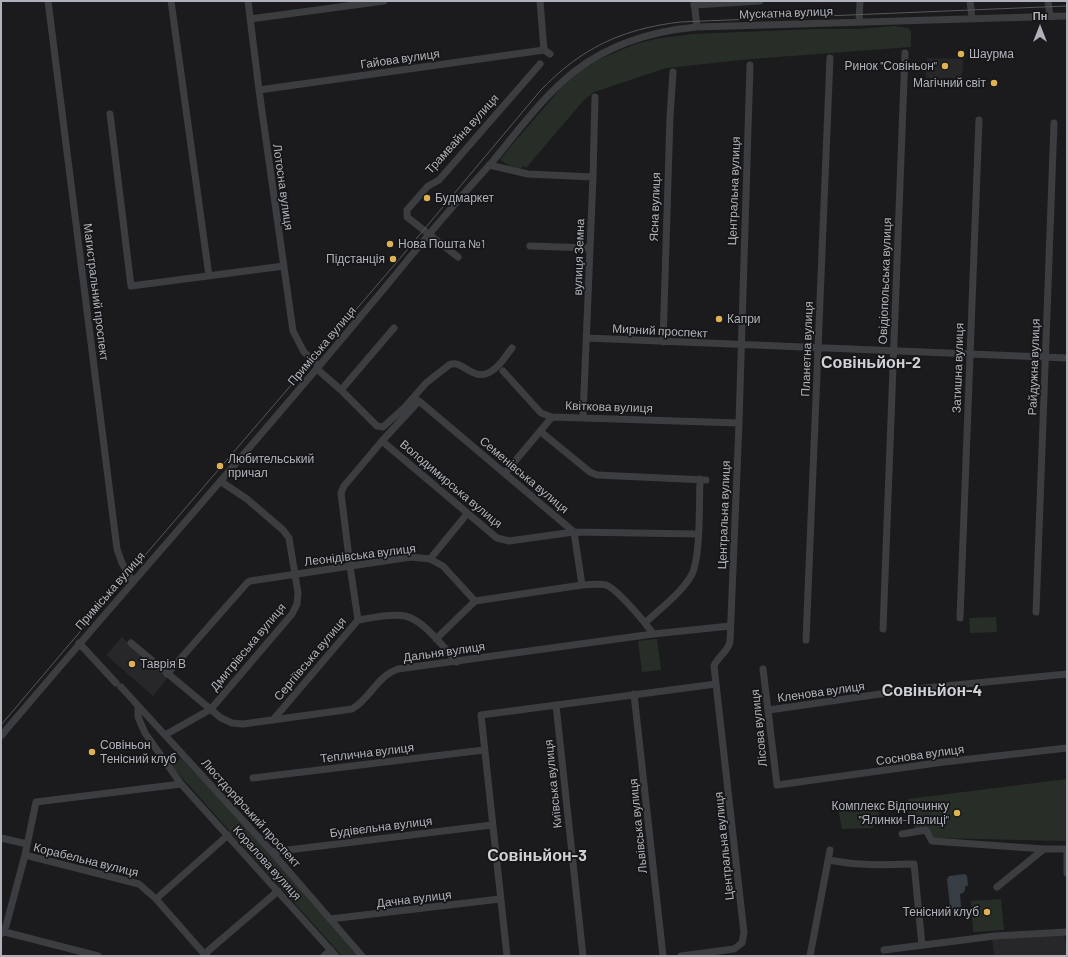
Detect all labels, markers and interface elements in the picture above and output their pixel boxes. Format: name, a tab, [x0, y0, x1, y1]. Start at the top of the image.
street label: Мускатна вулиця	[739, 4, 833, 22]
north arrow	[1020, 8, 1060, 48]
text: Пн	[1033, 9, 1047, 22]
street label: Гайова вулиця	[359, 46, 441, 72]
place label: Шаурма	[969, 47, 1014, 61]
marker: Шаурма	[956, 49, 966, 59]
place label: Ринок "Совіньон"	[844, 59, 937, 73]
marker: Ринок "Совіньон"	[940, 61, 950, 71]
place label: Магічний світ	[913, 76, 986, 90]
marker: Магічний світ	[989, 78, 999, 88]
street label: Трамвайна вулиця	[422, 91, 502, 177]
street label: Центральна вулиця	[725, 136, 743, 246]
street label: Лотосна вулиця	[270, 143, 296, 231]
street label: Ясна вулиця	[647, 172, 663, 242]
place label: Будмаркет	[435, 191, 494, 205]
marker: Будмаркет	[422, 193, 432, 203]
street label: Овідіопольська вулиця	[876, 217, 894, 345]
street label: вулиця Земна	[570, 218, 588, 296]
street label: Магистральний проспект	[80, 222, 112, 362]
place label: Нова Пошта №1	[398, 237, 485, 251]
marker: Нова Пошта №1	[385, 239, 395, 249]
place label: Підстанція	[326, 252, 385, 266]
marker: Підстанція	[388, 254, 398, 264]
street label: Планетна вулиця	[798, 301, 816, 397]
street label: Приміська вулиця	[285, 304, 359, 388]
place label: Капри	[727, 312, 761, 326]
marker: Капри	[714, 314, 724, 324]
street label: Райдужна вулиця	[1025, 318, 1043, 416]
street label: Мирний проспект	[612, 321, 708, 341]
street label: Затишна вулиця	[949, 323, 967, 413]
district label: Совіньйон-2	[821, 353, 921, 373]
street label: Квіткова вулиця	[565, 398, 653, 416]
street label: Семенівська вулиця	[477, 434, 571, 516]
street label: Володимирська вулиця	[397, 437, 505, 531]
place label: Любительський причал	[228, 452, 314, 480]
street label: Центральна вулиця	[715, 460, 733, 570]
marker: Любительський причал	[215, 461, 225, 471]
street label: Леонідівська вулиця	[303, 541, 417, 569]
street label: Приміська вулиця	[72, 549, 148, 633]
street label: Дмитрівська вулиця	[207, 600, 289, 694]
street label: Сергіївська вулиця	[271, 614, 349, 704]
street label: Дальня вулиця	[402, 639, 486, 665]
place label: Таврія В	[140, 657, 186, 671]
marker: Таврія В	[127, 659, 137, 669]
street label: Кленова вулиця	[776, 679, 866, 705]
district label: Совіньйон-4	[882, 681, 982, 701]
street label: Лісова вулиця	[748, 689, 770, 767]
place label: Совіньон Тенісний клуб	[100, 738, 176, 766]
street label: Київська вулиця	[541, 739, 565, 829]
street label: Теплична вулиця	[319, 740, 415, 766]
street label: Соснова вулиця	[875, 742, 965, 768]
marker: Совіньон Тенісний клуб	[87, 747, 97, 757]
street label: Люстдорфський проспект	[198, 756, 304, 870]
street label: Львівська вулиця	[626, 778, 650, 874]
street label: Центральна вулиця	[711, 791, 737, 901]
place label: Комплекс Відпочинку "Ялинки-Палиці"	[832, 799, 949, 827]
marker: Комплекс Відпочинку "Ялинки-Палиці"	[952, 808, 962, 818]
street label: Будівельна вулиця	[329, 814, 433, 840]
street label: Коралова вулиця	[230, 823, 304, 903]
street label: Корабельна вулиця	[32, 840, 140, 880]
district label: Совіньйон-3	[487, 846, 587, 866]
street label: Дачна вулиця	[376, 887, 452, 911]
place label: Тенісний клуб	[903, 905, 979, 919]
marker: Тенісний клуб	[982, 907, 992, 917]

